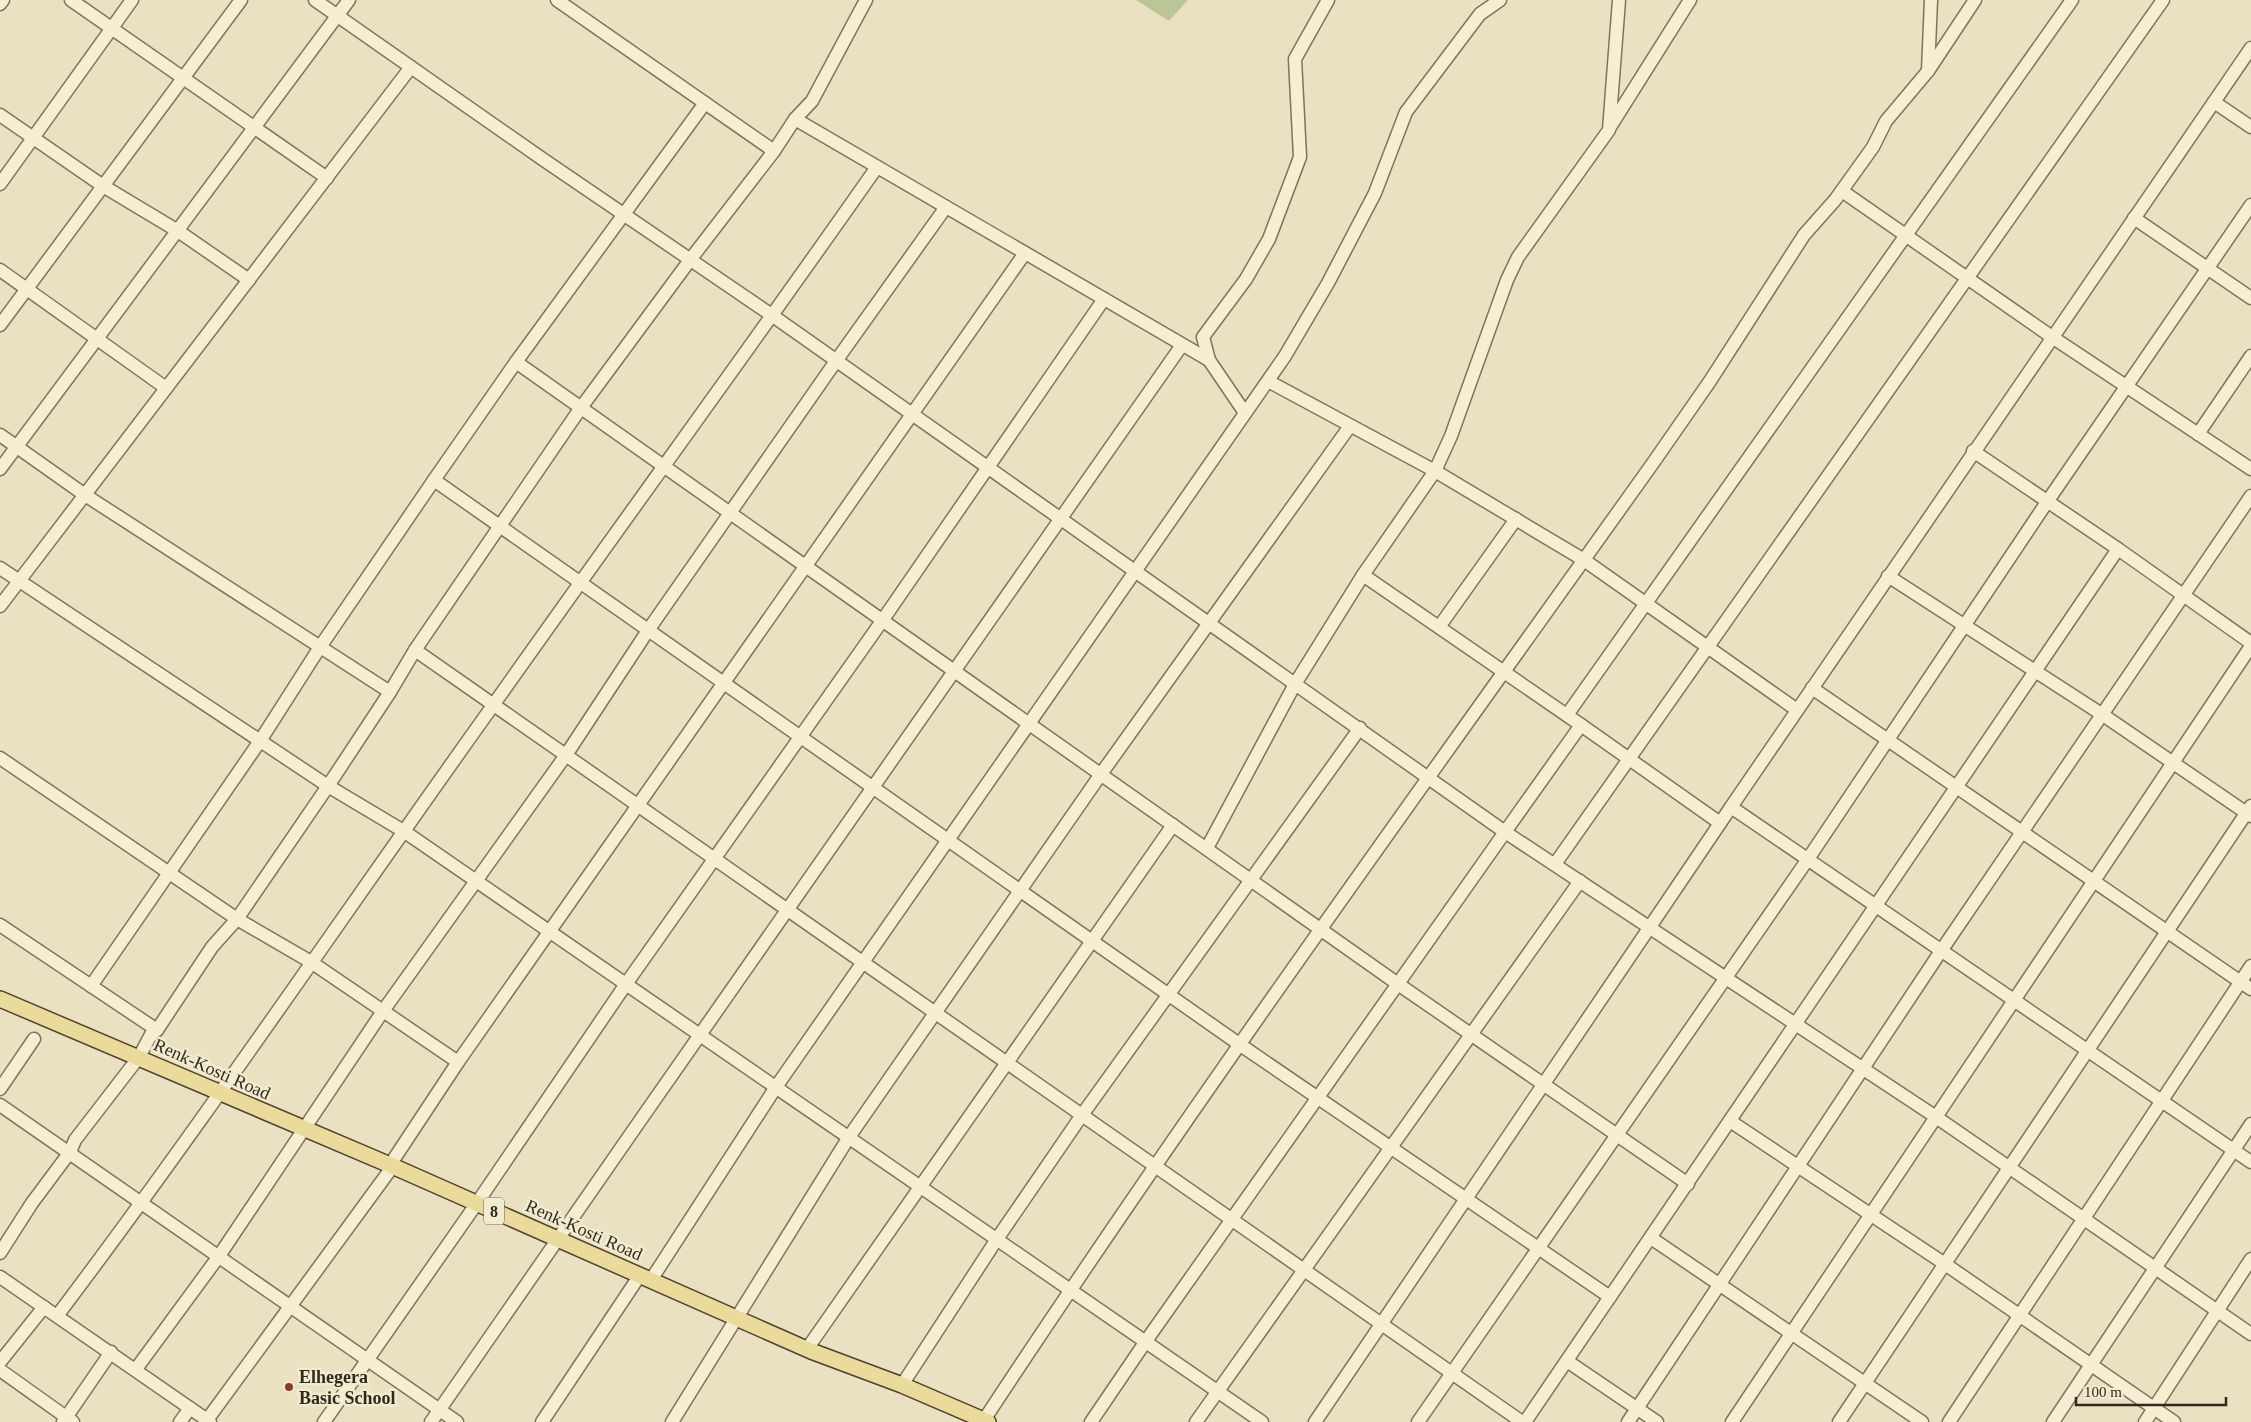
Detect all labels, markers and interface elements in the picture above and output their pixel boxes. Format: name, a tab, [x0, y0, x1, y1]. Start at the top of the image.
street label: Renk-Kosti Road	[151, 1034, 273, 1104]
street label: Renk-Kosti Road	[523, 1195, 645, 1265]
road number: 8	[484, 1198, 504, 1224]
place label: Elhegera Basic School	[299, 1367, 396, 1408]
scale bar	[2076, 1374, 2226, 1406]
marker: Elhegera Basic School	[283, 1381, 295, 1393]
text: 100 m	[2084, 1384, 2122, 1400]

